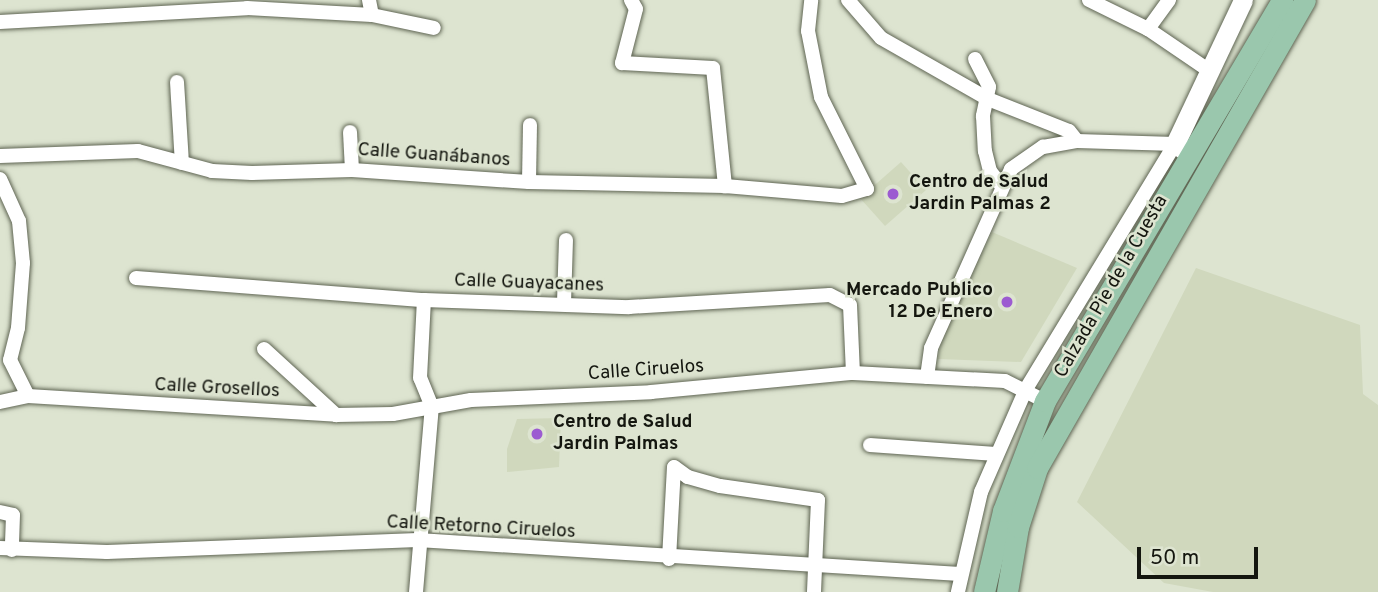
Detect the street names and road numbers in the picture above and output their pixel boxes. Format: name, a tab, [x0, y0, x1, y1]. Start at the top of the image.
street label: Calle Guanábanos	[357, 139, 511, 173]
street label: Calzada Pie de la Cuesta	[1050, 192, 1174, 382]
street label: Calle Guayacanes	[454, 270, 604, 298]
street label: Calle Ciruelos	[587, 356, 705, 386]
street label: Calle Grosellos	[154, 374, 280, 404]
street label: Calle Retorno Ciruelos	[386, 512, 576, 544]

